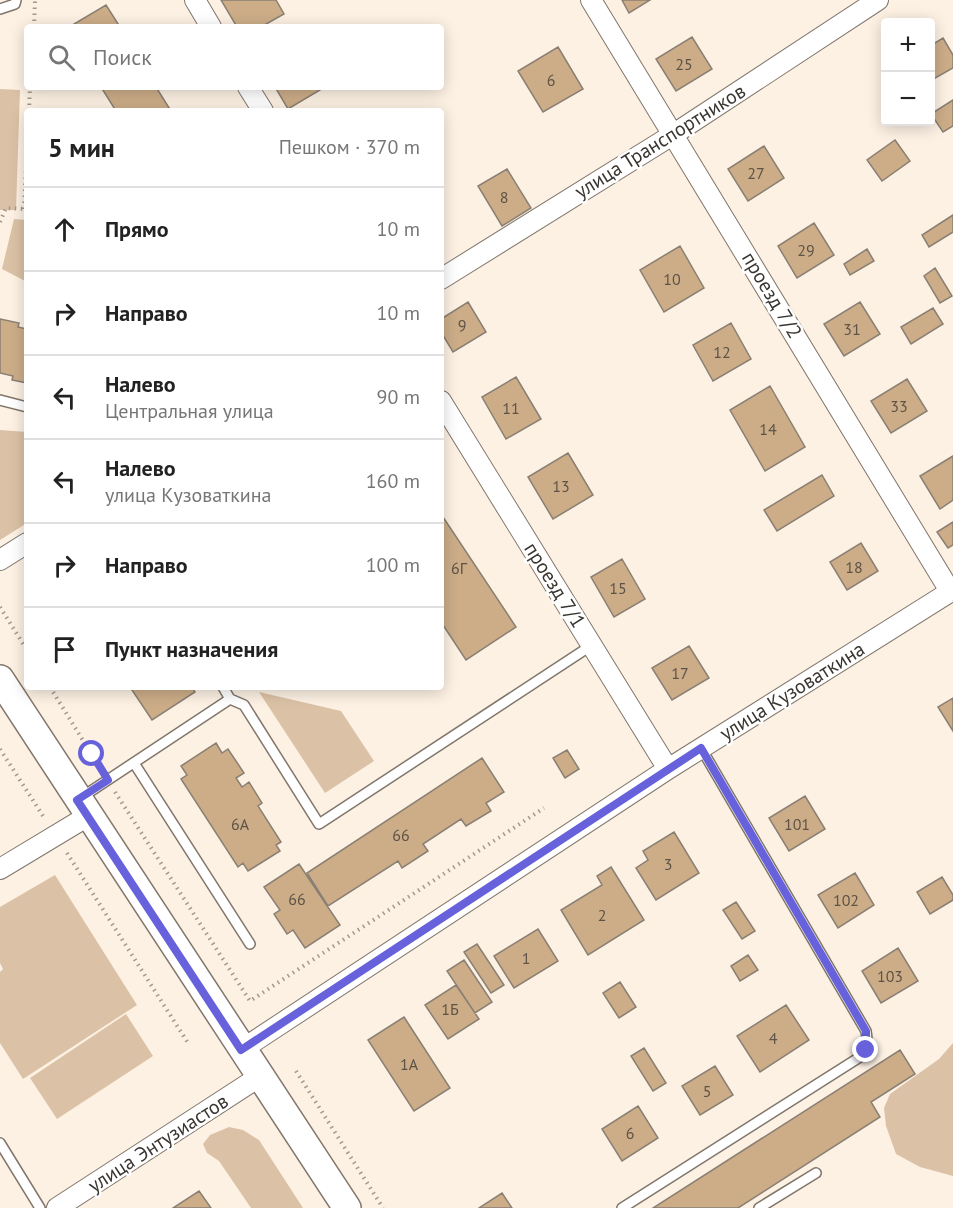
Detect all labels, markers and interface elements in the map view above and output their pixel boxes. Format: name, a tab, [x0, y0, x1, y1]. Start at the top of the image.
map controls	[881, 18, 935, 126]
button: +	[881, 18, 935, 72]
search box	[24, 24, 444, 90]
icon: search	[45, 41, 78, 74]
text: Поиск	[93, 43, 152, 71]
house number: 25	[675, 54, 693, 74]
house number: 6	[547, 70, 555, 90]
button: −	[881, 72, 935, 126]
street label: улица Транспортников	[570, 78, 750, 204]
text: 5 мин	[48, 131, 115, 164]
text: Пешком · 370 m	[279, 134, 420, 160]
house number: 27	[747, 163, 765, 183]
house number: 8	[500, 187, 508, 207]
icon: ahead	[48, 213, 81, 246]
text: Прямо	[105, 215, 168, 243]
text: 10 m	[377, 216, 420, 242]
house number: 29	[797, 240, 815, 260]
street label: проезд 7/2	[736, 247, 808, 343]
house number: 10	[663, 269, 681, 289]
icon: right	[48, 297, 81, 330]
text: Направо	[105, 299, 188, 327]
text: 10 m	[377, 300, 420, 326]
house number: 9	[458, 315, 466, 335]
house number: 31	[843, 319, 861, 339]
house number: 12	[713, 342, 731, 362]
text: Налево	[105, 370, 176, 398]
icon: left	[48, 381, 81, 414]
text: 90 m	[377, 384, 420, 410]
house number: 33	[890, 396, 908, 416]
text: Центральная улица	[105, 398, 274, 424]
house number: 11	[502, 398, 520, 418]
house number: 14	[759, 419, 777, 439]
text: Налево	[105, 454, 176, 482]
icon: left	[48, 465, 81, 498]
text: 160 m	[366, 468, 420, 494]
house number: 13	[552, 476, 570, 496]
text: улица Кузоваткина	[105, 482, 271, 508]
street label: проезд 7/1	[518, 537, 592, 633]
icon: right	[48, 549, 81, 582]
text: Направо	[105, 551, 188, 579]
text: 100 m	[366, 552, 420, 578]
house number: 18	[845, 557, 863, 577]
house number: 6Г	[451, 558, 468, 578]
house number: 15	[609, 578, 627, 598]
icon: arrive	[48, 633, 81, 666]
text: Пункт назначения	[105, 635, 278, 663]
street label: улица Кузоваткина	[715, 636, 869, 746]
house number: 17	[671, 663, 689, 683]
route start	[78, 740, 104, 766]
house number: 6А	[231, 814, 250, 834]
house number: 101	[784, 814, 810, 834]
house number: 66	[392, 825, 410, 845]
house number: 3	[664, 854, 672, 874]
house number: 66	[288, 889, 306, 909]
house number: 102	[833, 890, 859, 910]
house number: 2	[598, 905, 606, 925]
house number: 1	[522, 948, 530, 968]
house number: 103	[877, 966, 903, 986]
house number: 1Б	[441, 999, 459, 1019]
house number: 4	[769, 1028, 778, 1048]
route end	[852, 1036, 878, 1062]
house number: 1А	[400, 1054, 419, 1074]
house number: 5	[703, 1081, 711, 1101]
street label: улица Энтузиастов	[83, 1088, 233, 1198]
house number: 6	[626, 1123, 634, 1143]

